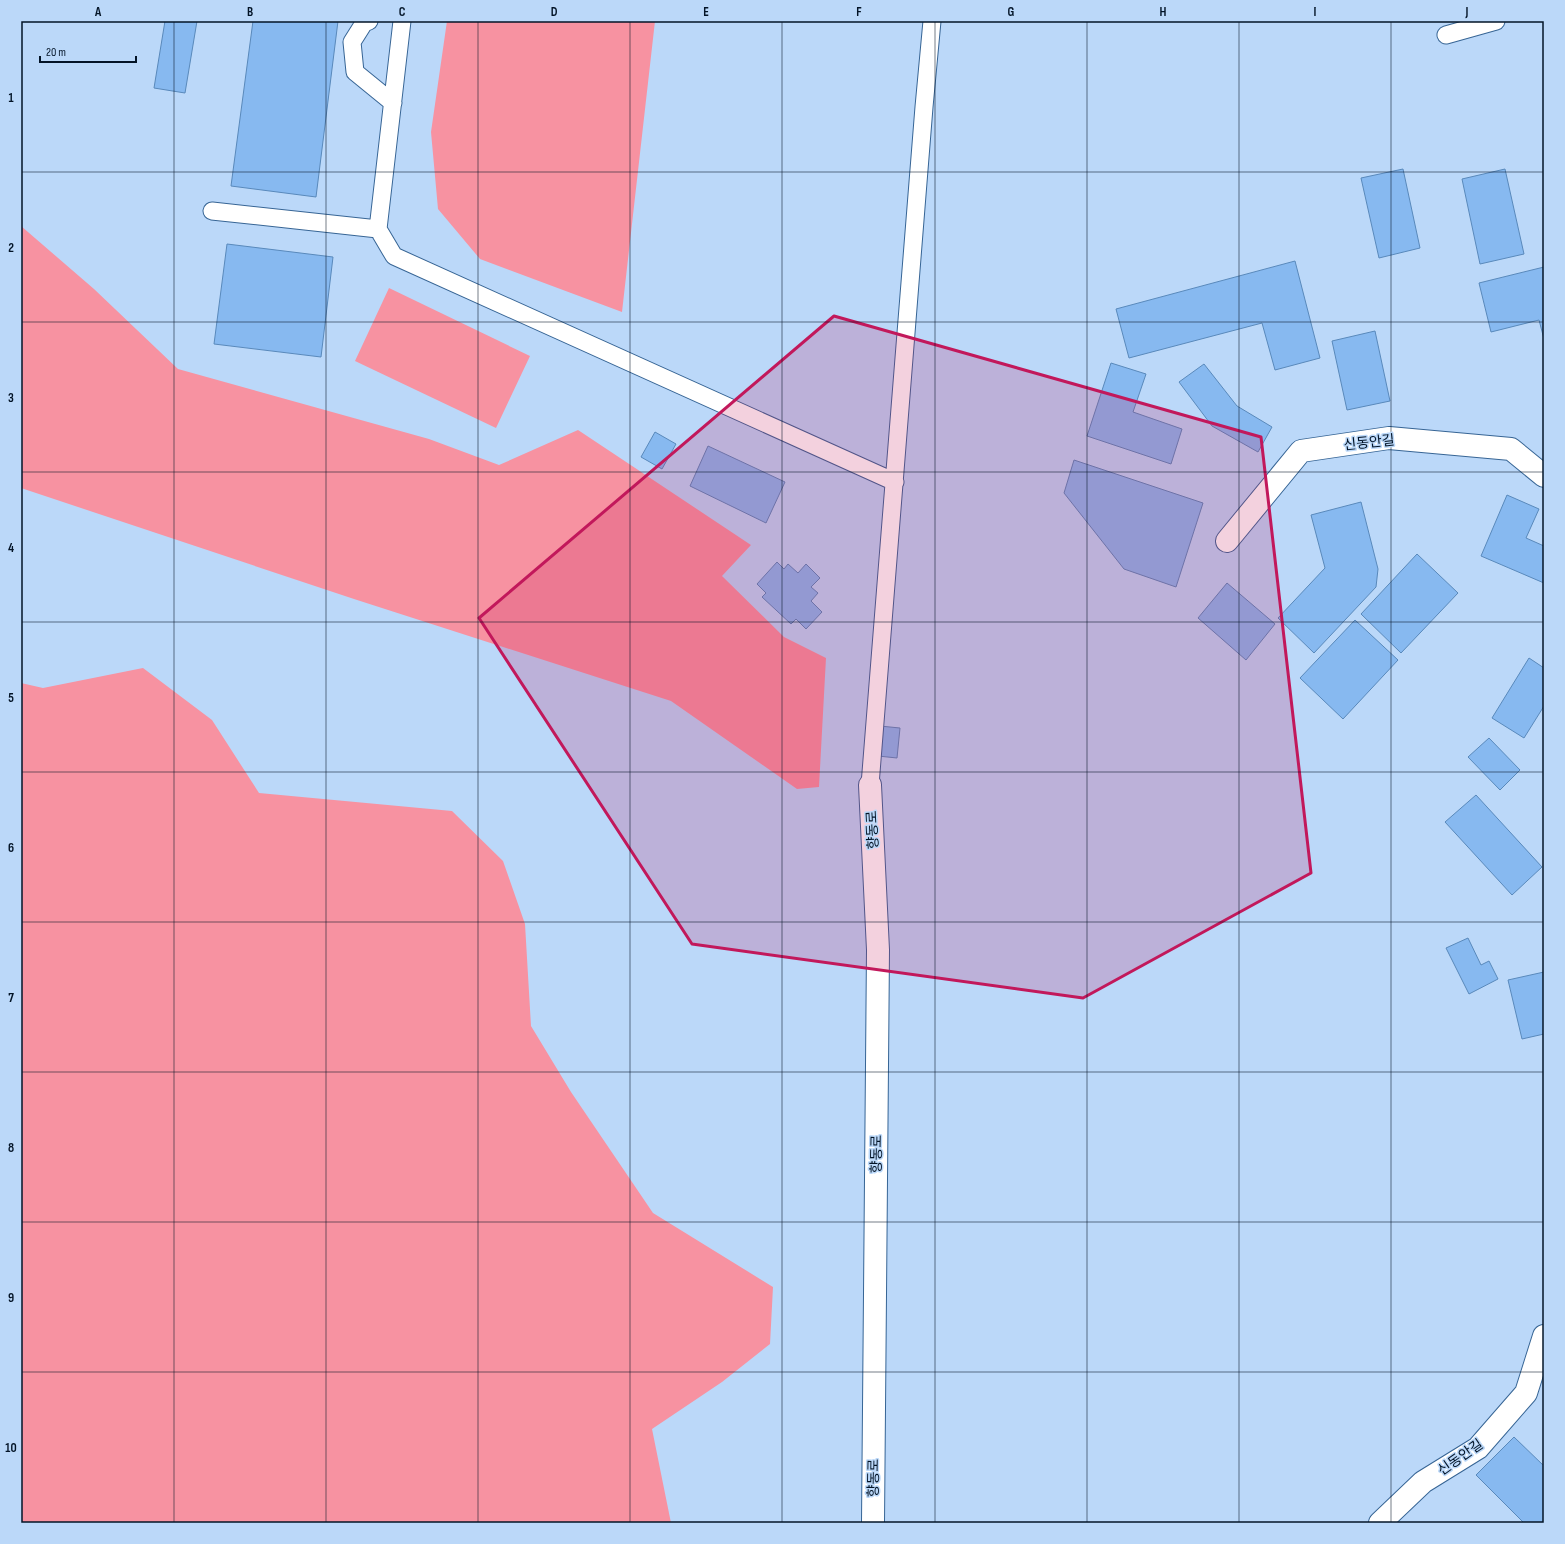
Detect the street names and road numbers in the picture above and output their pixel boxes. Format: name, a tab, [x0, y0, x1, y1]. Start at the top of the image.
street label: 신동안길	[1343, 431, 1396, 454]
street label: 향동로	[863, 810, 882, 850]
street label: 향동로	[868, 1134, 885, 1173]
street label: 신동안길	[1434, 1436, 1486, 1479]
street label: 향동로	[865, 1458, 882, 1497]

